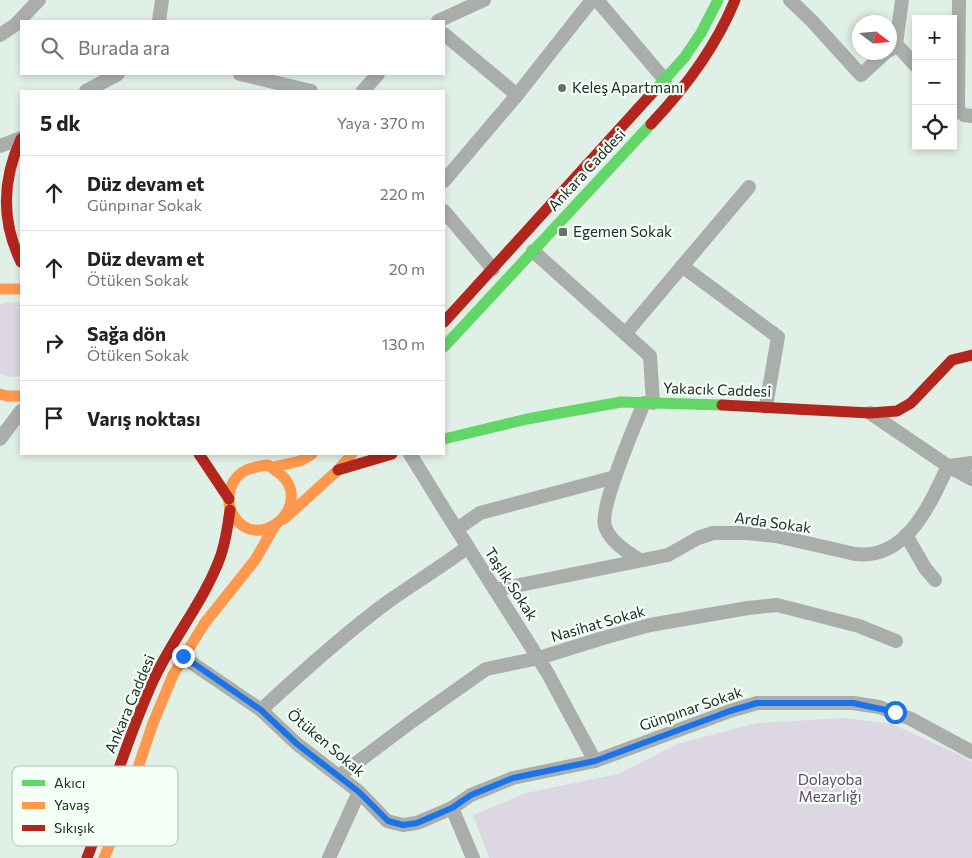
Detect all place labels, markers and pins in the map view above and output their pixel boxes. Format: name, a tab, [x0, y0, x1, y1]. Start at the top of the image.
place label: Keleş Apartmanı	[572, 78, 683, 96]
marker: Keleş Apartmanı	[556, 82, 568, 94]
place label: Egemen Sokak	[573, 222, 672, 240]
marker: Egemen Sokak	[557, 226, 569, 238]

